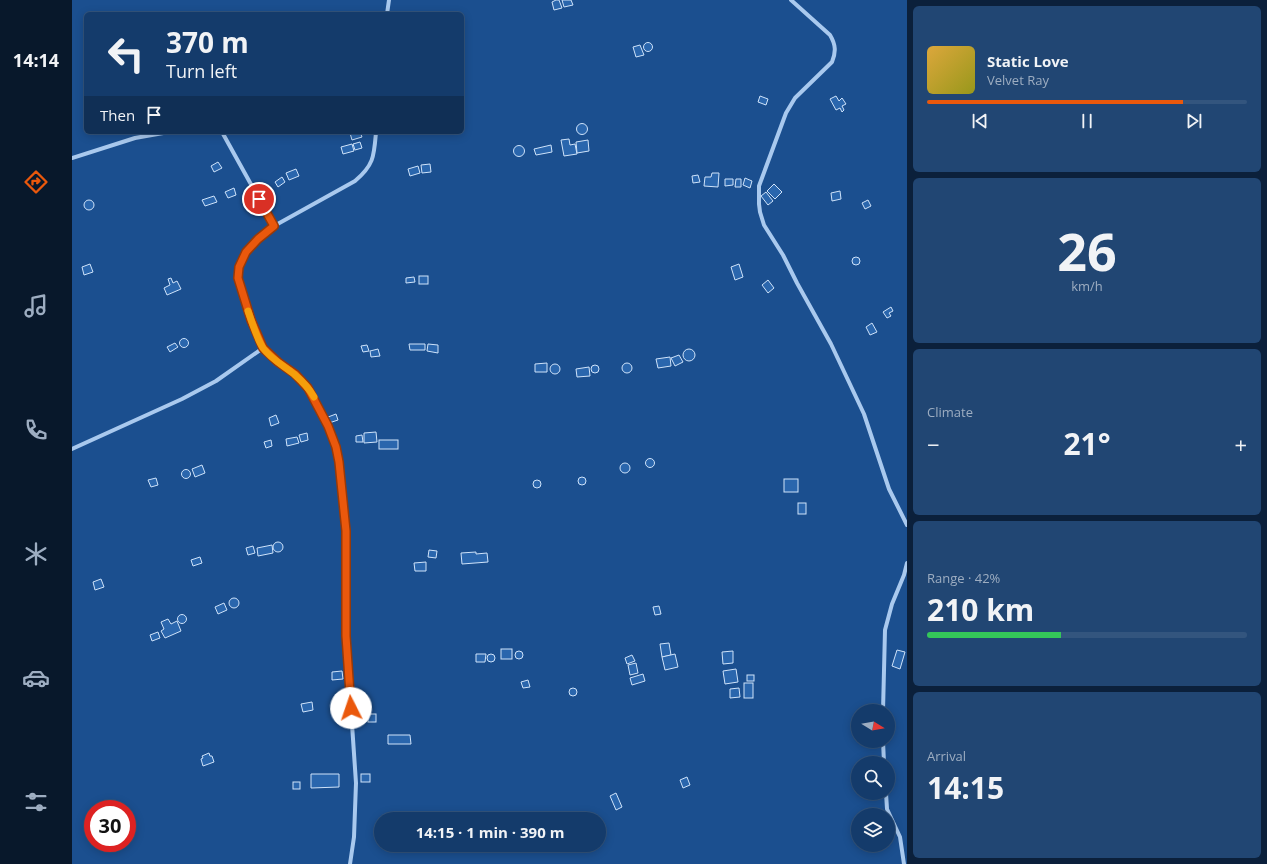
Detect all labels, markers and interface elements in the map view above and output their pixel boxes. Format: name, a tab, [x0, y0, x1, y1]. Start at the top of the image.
text: 370 m	[166, 23, 249, 61]
icon: left	[100, 28, 152, 80]
text: 14:14	[13, 48, 59, 72]
text: Static Love	[987, 51, 1069, 71]
text: Turn left	[166, 59, 237, 83]
text: Velvet Ray	[987, 71, 1049, 89]
icon: arrive	[143, 104, 165, 126]
text: Then	[100, 105, 135, 125]
icon: previous	[969, 110, 991, 132]
icon: pause	[1076, 110, 1098, 132]
icon: next	[1183, 110, 1205, 132]
icon: directions	[22, 168, 50, 196]
pin	[242, 182, 276, 216]
icon: arrive	[248, 188, 270, 210]
text: 26	[1057, 215, 1117, 286]
text: km/h	[1071, 277, 1103, 295]
icon: music	[22, 292, 50, 320]
text: Climate	[927, 403, 973, 421]
icon: phone	[22, 416, 50, 444]
text: 21°	[1063, 423, 1111, 464]
text: −	[927, 429, 940, 459]
text: +	[1234, 429, 1247, 459]
icon: climate	[22, 540, 50, 568]
text: Range · 42%	[927, 569, 1000, 587]
text: 210 km	[927, 589, 1034, 630]
icon: car	[22, 664, 50, 692]
position arrow	[330, 687, 372, 729]
north arrow	[851, 704, 895, 748]
map controls	[851, 704, 895, 852]
text: Arrival	[927, 747, 966, 765]
button: search	[851, 756, 895, 800]
text: 14:15	[927, 767, 1004, 808]
icon: filters	[22, 788, 50, 816]
speed limit sign: 30	[84, 800, 136, 852]
button: layers	[851, 808, 895, 852]
text: 14:15 · 1 min · 390 m	[416, 822, 564, 842]

